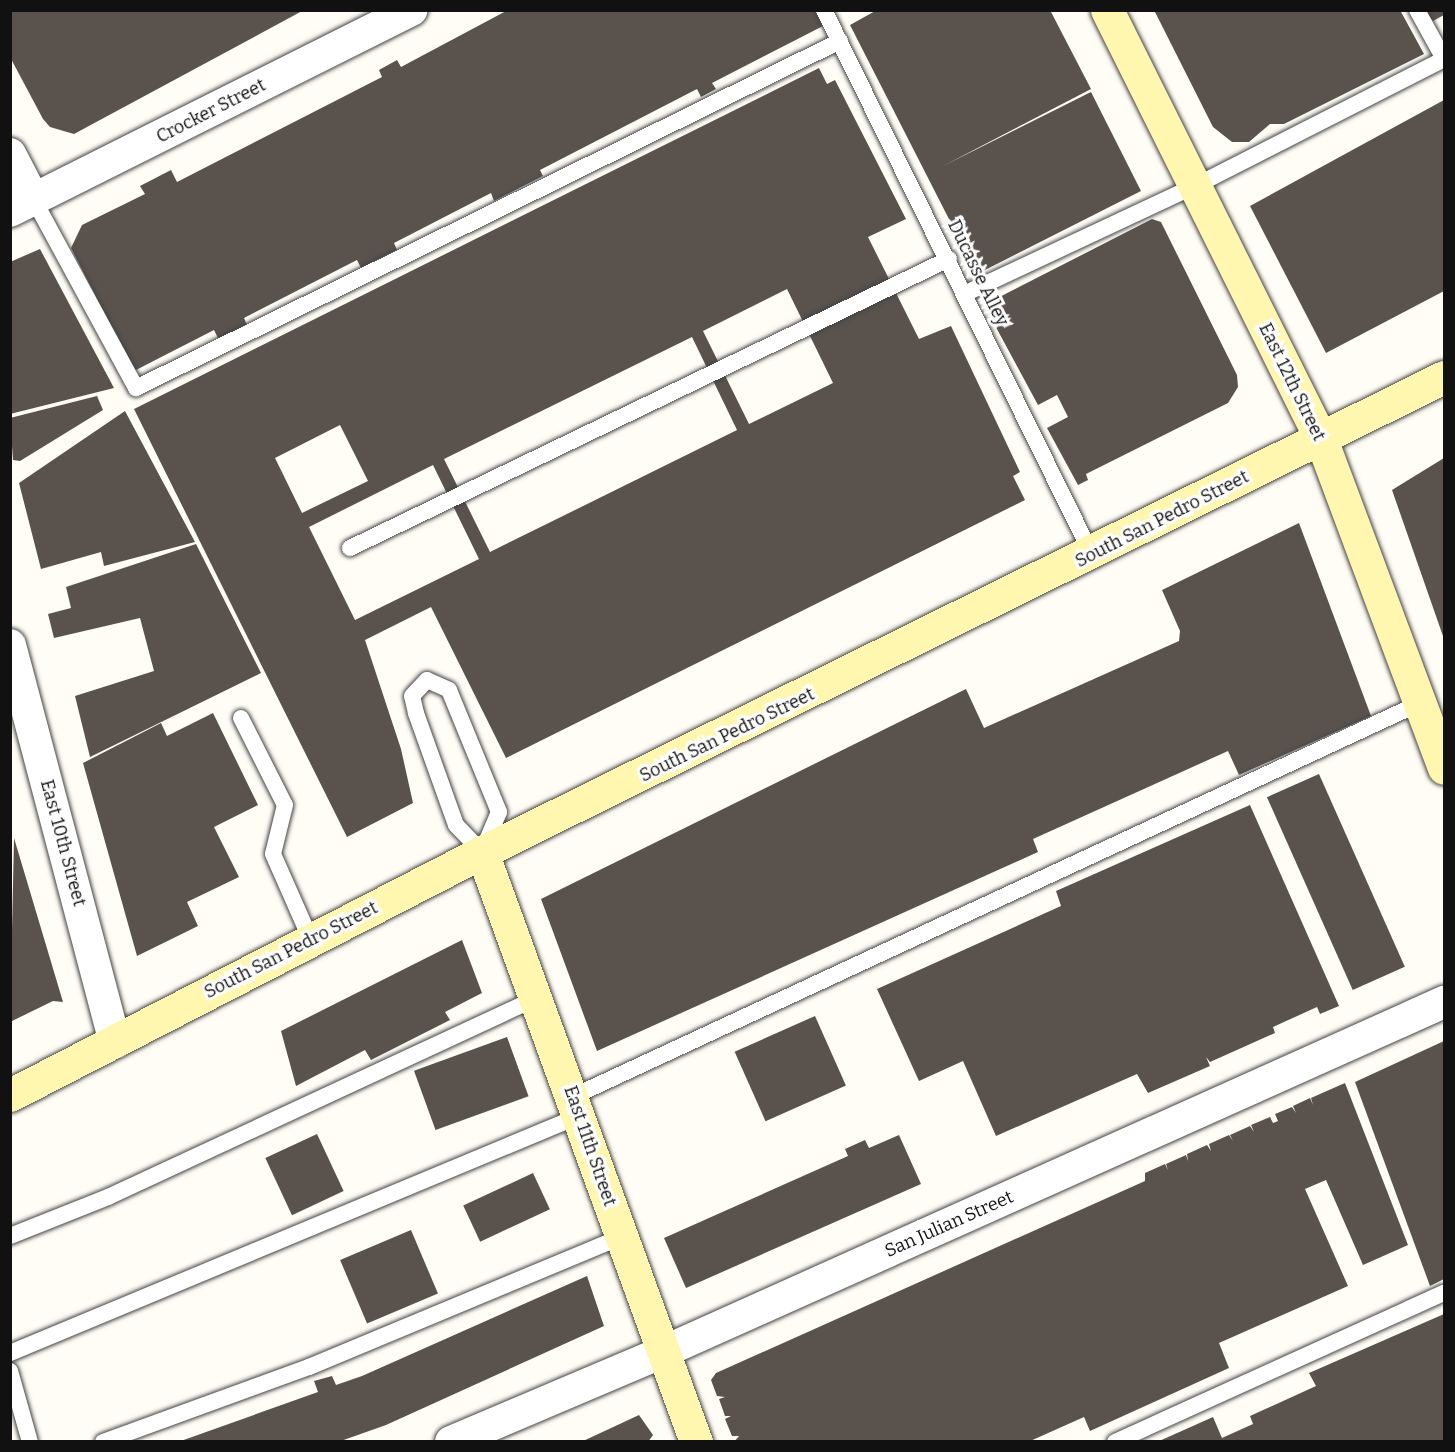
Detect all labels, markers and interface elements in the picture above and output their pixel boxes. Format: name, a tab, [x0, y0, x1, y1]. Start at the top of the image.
street label: Crocker Street	[153, 74, 269, 148]
street label: Ducasse Alley	[943, 217, 1013, 329]
street label: East 12th Street	[1254, 320, 1330, 444]
street label: South San Pedro Street	[1072, 466, 1252, 572]
street label: South San Pedro Street	[636, 683, 818, 787]
street label: East 10th Street	[36, 777, 90, 909]
street label: South San Pedro Street	[201, 897, 381, 1003]
street label: East 11th Street	[559, 1083, 621, 1209]
street label: San Julian Street	[882, 1186, 1016, 1262]

